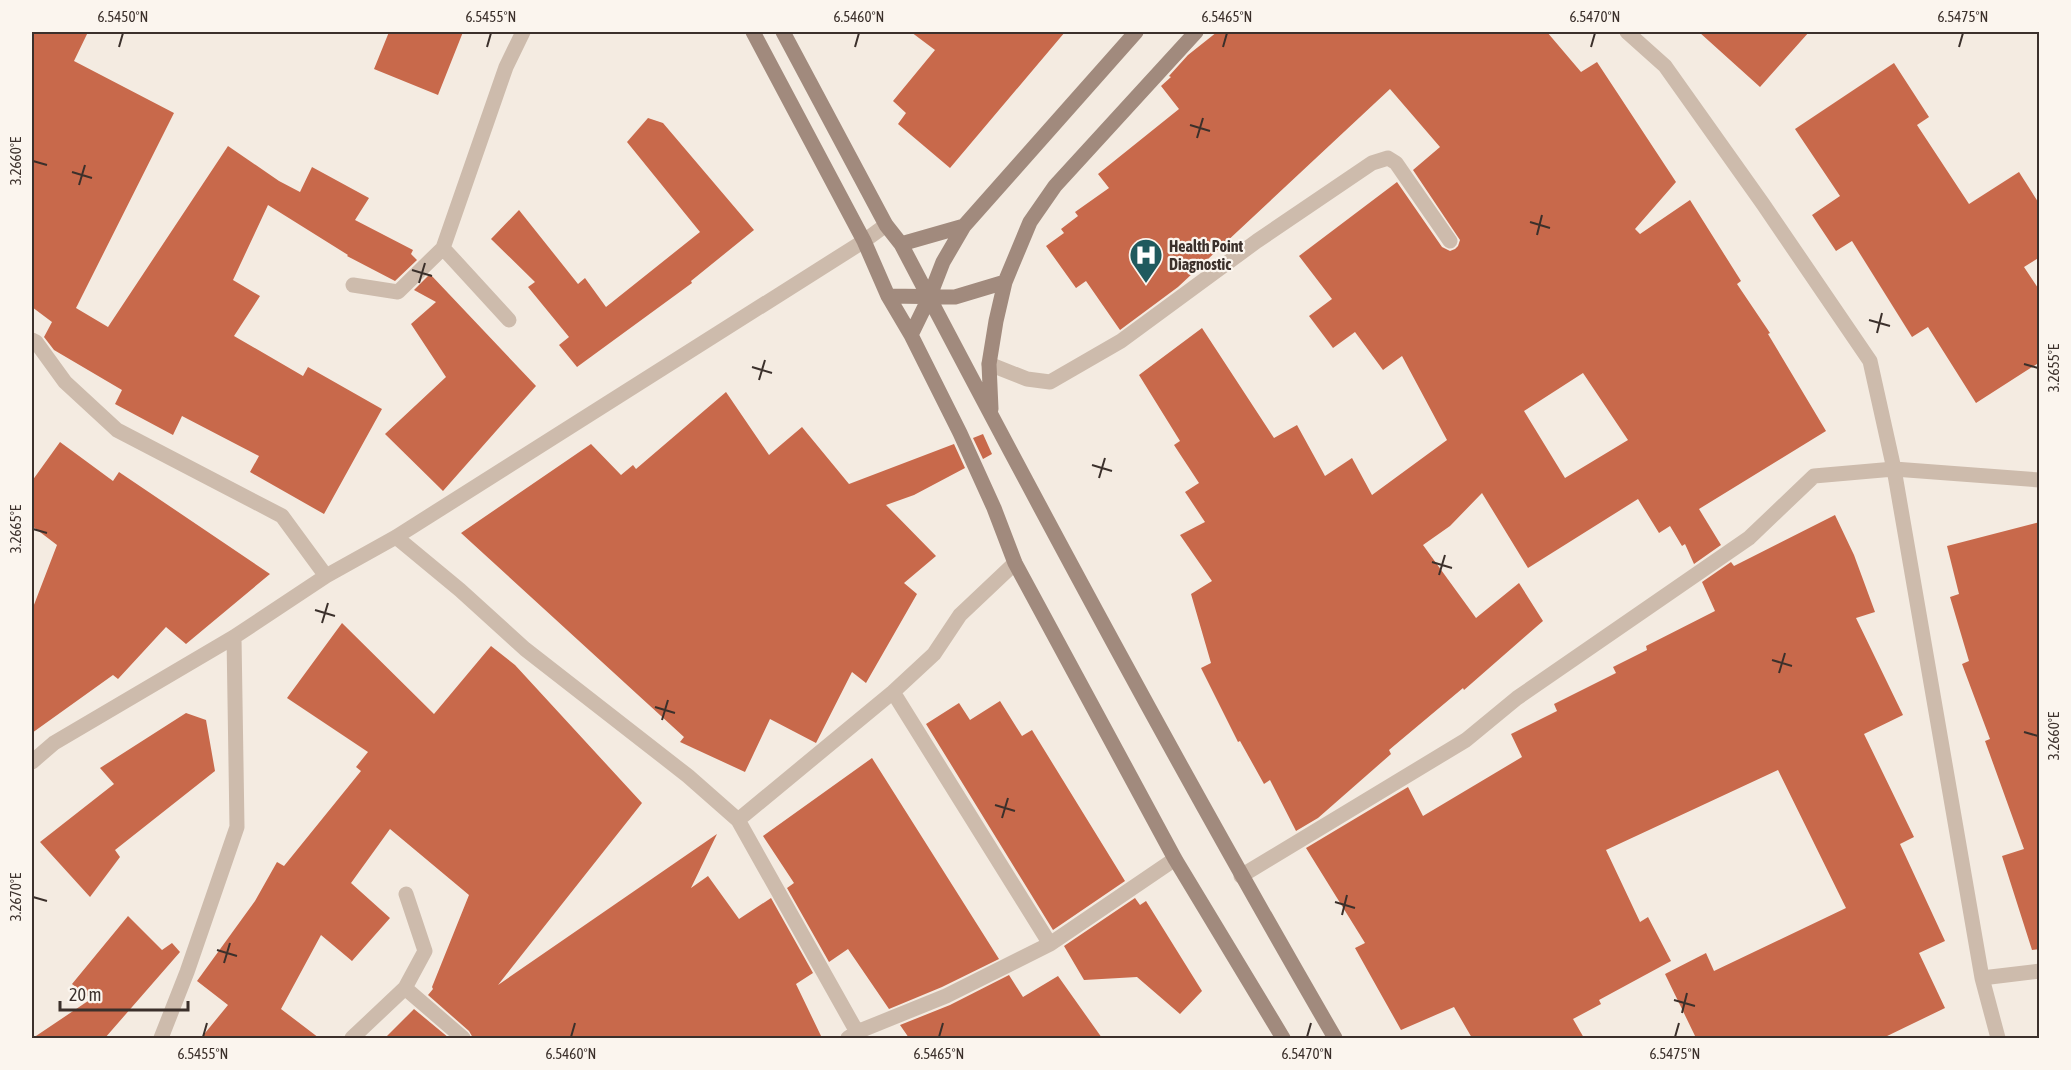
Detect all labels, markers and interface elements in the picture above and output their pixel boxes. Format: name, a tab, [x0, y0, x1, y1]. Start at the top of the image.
text: 6.5450°N	[98, 8, 148, 25]
text: 6.5455°N	[466, 8, 516, 25]
text: 6.5460°N	[834, 8, 884, 25]
text: 6.5465°N	[1202, 8, 1252, 25]
text: 6.5470°N	[1570, 8, 1620, 25]
text: 6.5475°N	[1938, 8, 1988, 25]
text: 3.2660°E	[7, 136, 24, 185]
hospital icon: Health Point Diagnostic	[1128, 237, 1164, 284]
place label: Health Point Diagnostic	[1169, 237, 1243, 273]
text: 3.2655°E	[2045, 343, 2062, 392]
text: 3.2665°E	[7, 504, 24, 553]
text: 3.2660°E	[2045, 711, 2062, 760]
text: 3.2670°E	[7, 872, 24, 921]
scale bar	[60, 974, 188, 1012]
text: 20 m	[69, 984, 101, 1005]
text: 6.5455°N	[178, 1045, 228, 1062]
text: 6.5460°N	[546, 1045, 596, 1062]
text: 6.5465°N	[914, 1045, 964, 1062]
text: 6.5470°N	[1282, 1045, 1332, 1062]
text: 6.5475°N	[1650, 1045, 1700, 1062]

